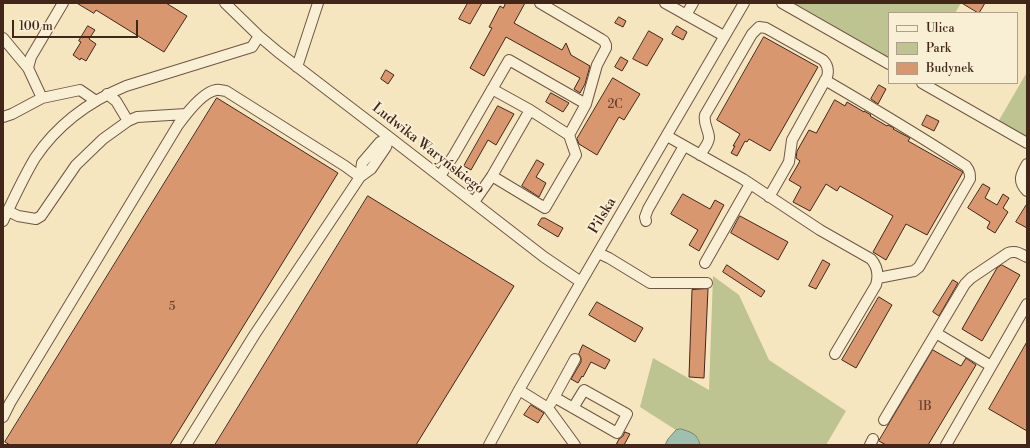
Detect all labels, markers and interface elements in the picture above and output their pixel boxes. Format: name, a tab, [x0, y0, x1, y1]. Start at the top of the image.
scale bar	[14, 12, 140, 38]
legend	[888, 12, 1018, 84]
text: 100 m	[19, 19, 53, 34]
text: Ulica	[926, 21, 955, 36]
text: Park	[926, 41, 951, 56]
text: Budynek	[926, 61, 974, 76]
house number: 2C	[607, 98, 623, 112]
street label: Ludwika Waryńskiego	[368, 100, 488, 198]
street label: Pilska	[586, 195, 620, 237]
house number: 5	[169, 300, 175, 314]
house number: 1B	[918, 400, 932, 414]

